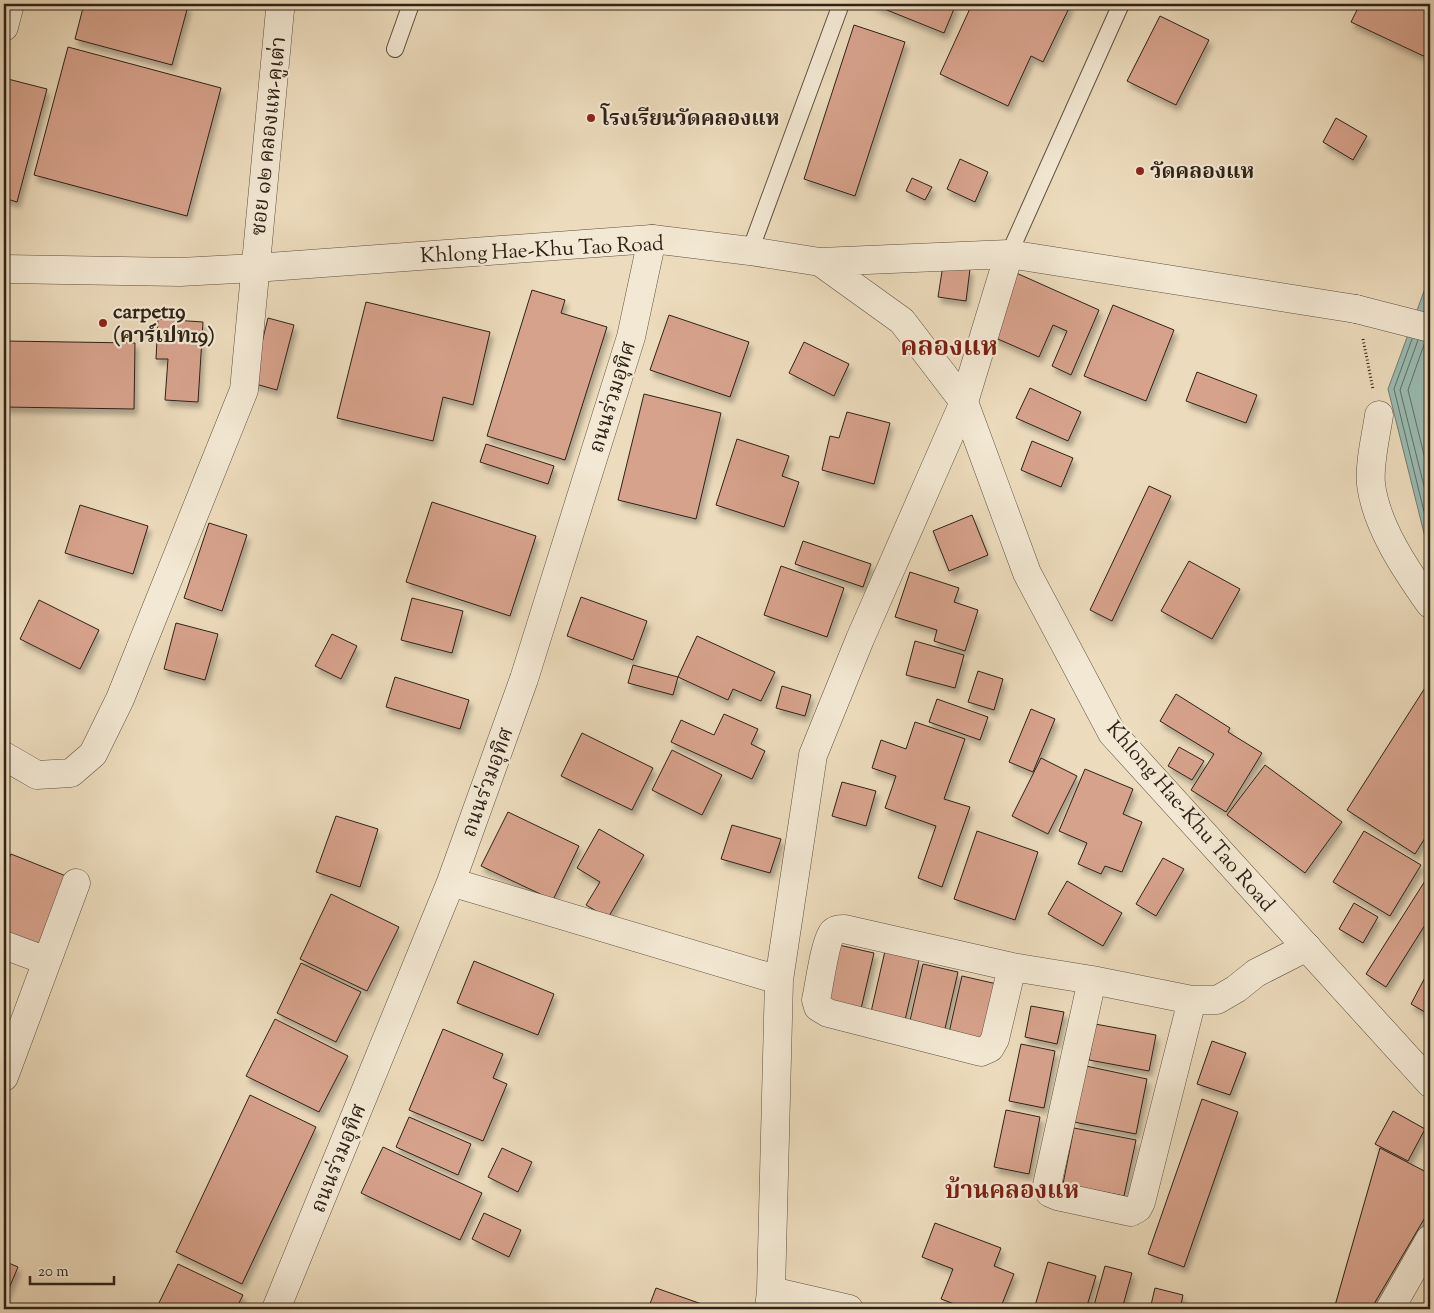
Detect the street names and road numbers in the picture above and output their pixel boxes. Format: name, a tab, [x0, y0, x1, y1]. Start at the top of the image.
street label: ซอย ๑๒ คลองแห-คูเต่า	[245, 35, 295, 237]
street label: Khlong Hae-Khu Tao Road	[420, 230, 665, 272]
street label: ถนนร่วมอุทิศ	[583, 338, 645, 457]
street label: Khlong Hae-Khu Tao Road	[1098, 715, 1281, 919]
street label: ถนนร่วมอุทิศ	[455, 723, 523, 842]
street label: ถนนร่วมอุทิศ	[304, 1100, 375, 1218]

